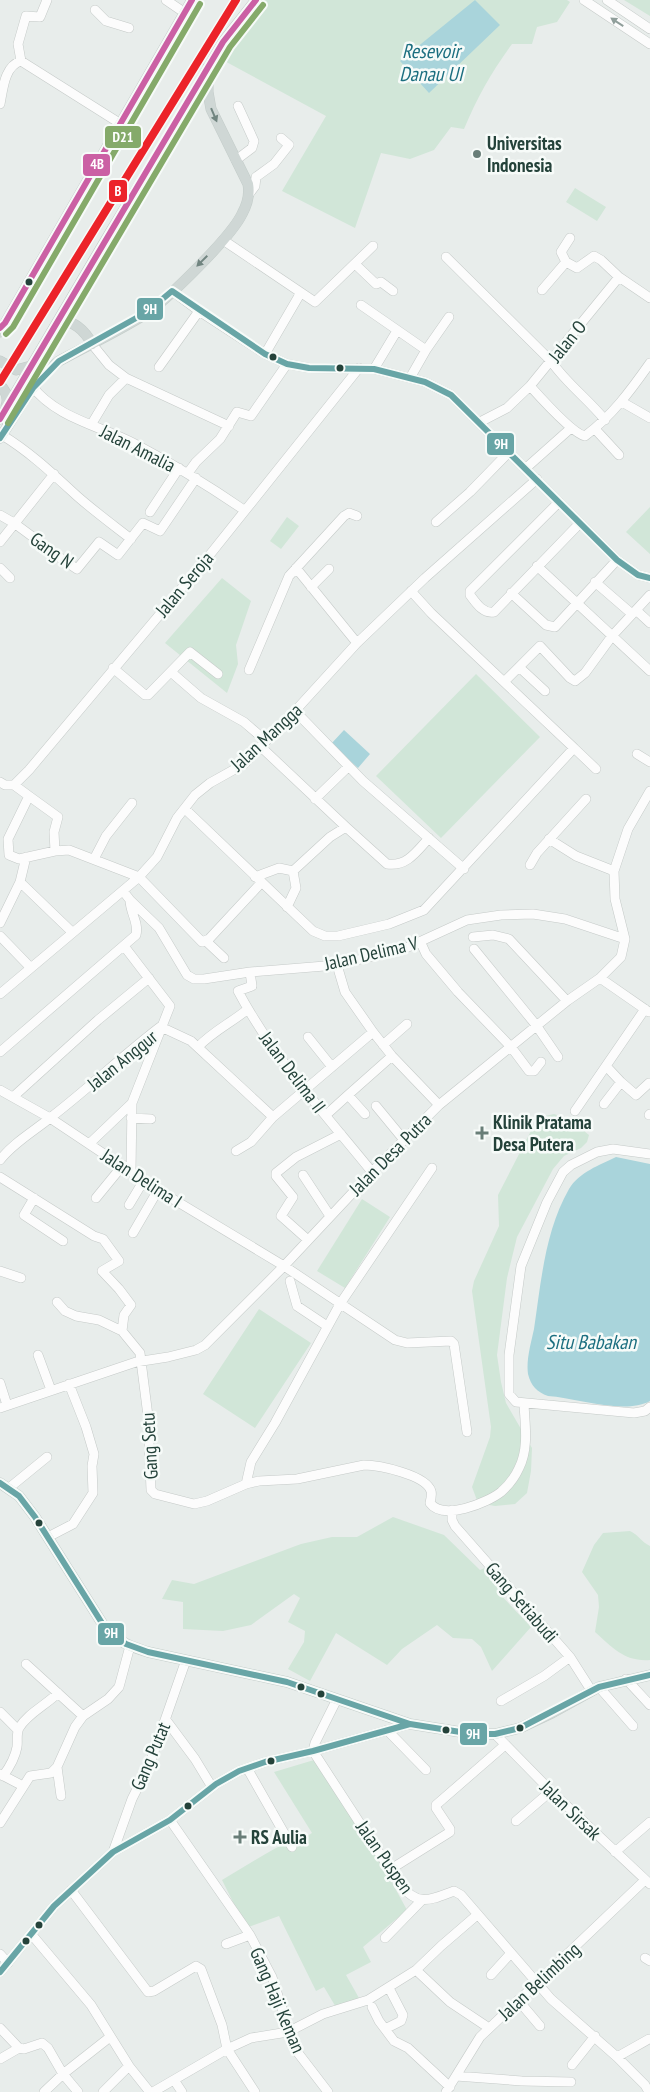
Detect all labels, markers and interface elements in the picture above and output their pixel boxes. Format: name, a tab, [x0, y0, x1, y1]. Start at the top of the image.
one-way arrow	[610, 17, 623, 27]
water label: Resevoir Danau UI	[399, 38, 465, 87]
one-way arrow	[210, 108, 218, 122]
line badge: D21	[104, 125, 142, 149]
text: D21	[113, 128, 133, 146]
place label: Universitas Indonesia	[487, 131, 562, 177]
marker: Universitas Indonesia	[471, 148, 483, 160]
line badge: 4B	[82, 153, 111, 177]
text: 4B	[90, 155, 104, 173]
line badge: B	[108, 179, 128, 203]
text: B	[115, 182, 122, 200]
one-way arrow	[196, 255, 208, 267]
unlabelled marker	[24, 277, 34, 287]
line badge: 9H	[136, 297, 164, 321]
text: 9H	[143, 300, 157, 318]
street label: Jalan O	[542, 315, 591, 368]
unlabelled marker	[268, 352, 278, 362]
unlabelled marker	[335, 363, 345, 373]
street label: Jalan Amalia	[95, 418, 180, 477]
line badge: 9H	[486, 432, 515, 456]
text: 9H	[494, 435, 508, 453]
street label: Gang N	[26, 526, 78, 574]
street label: Jalan Seroja	[149, 547, 218, 622]
street label: Jalan Mangga	[225, 698, 307, 777]
street label: Jalan Delima V	[321, 931, 420, 976]
street label: Jalan Anggur	[81, 1024, 163, 1096]
street label: Jalan Delima II	[254, 1026, 331, 1117]
street label: Jalan Desa Putra	[343, 1108, 436, 1201]
place label: Klinik Pratama Desa Putera	[493, 1110, 592, 1156]
marker: Klinik Pratama Desa Putera	[475, 1126, 489, 1140]
street label: Jalan Delima I	[96, 1143, 187, 1213]
water label: Situ Babakan	[546, 1329, 637, 1355]
street label: Gang Setu	[135, 1412, 163, 1480]
unlabelled marker	[34, 1518, 44, 1528]
street label: Gang Setiabudi	[480, 1557, 564, 1647]
line badge: 9H	[97, 1622, 125, 1646]
text: 9H	[104, 1624, 118, 1642]
unlabelled marker	[296, 1682, 306, 1692]
unlabelled marker	[316, 1689, 326, 1699]
street label: Gang Putat	[125, 1718, 175, 1794]
line badge: 9H	[459, 1722, 488, 1746]
unlabelled marker	[515, 1723, 525, 1733]
unlabelled marker	[441, 1725, 451, 1735]
text: 9H	[466, 1725, 480, 1743]
unlabelled marker	[266, 1756, 276, 1766]
street label: Jalan Sirsak	[535, 1774, 607, 1845]
unlabelled marker	[183, 1801, 193, 1811]
street label: Jalan Puspen	[351, 1815, 419, 1898]
place label: RS Aulia	[251, 1825, 307, 1849]
marker: RS Aulia	[233, 1830, 247, 1844]
unlabelled marker	[34, 1920, 44, 1930]
unlabelled marker	[21, 1936, 31, 1946]
street label: Jalan Belimbing	[492, 1937, 585, 2026]
street label: Gang Haji Keman	[245, 1944, 311, 2056]

